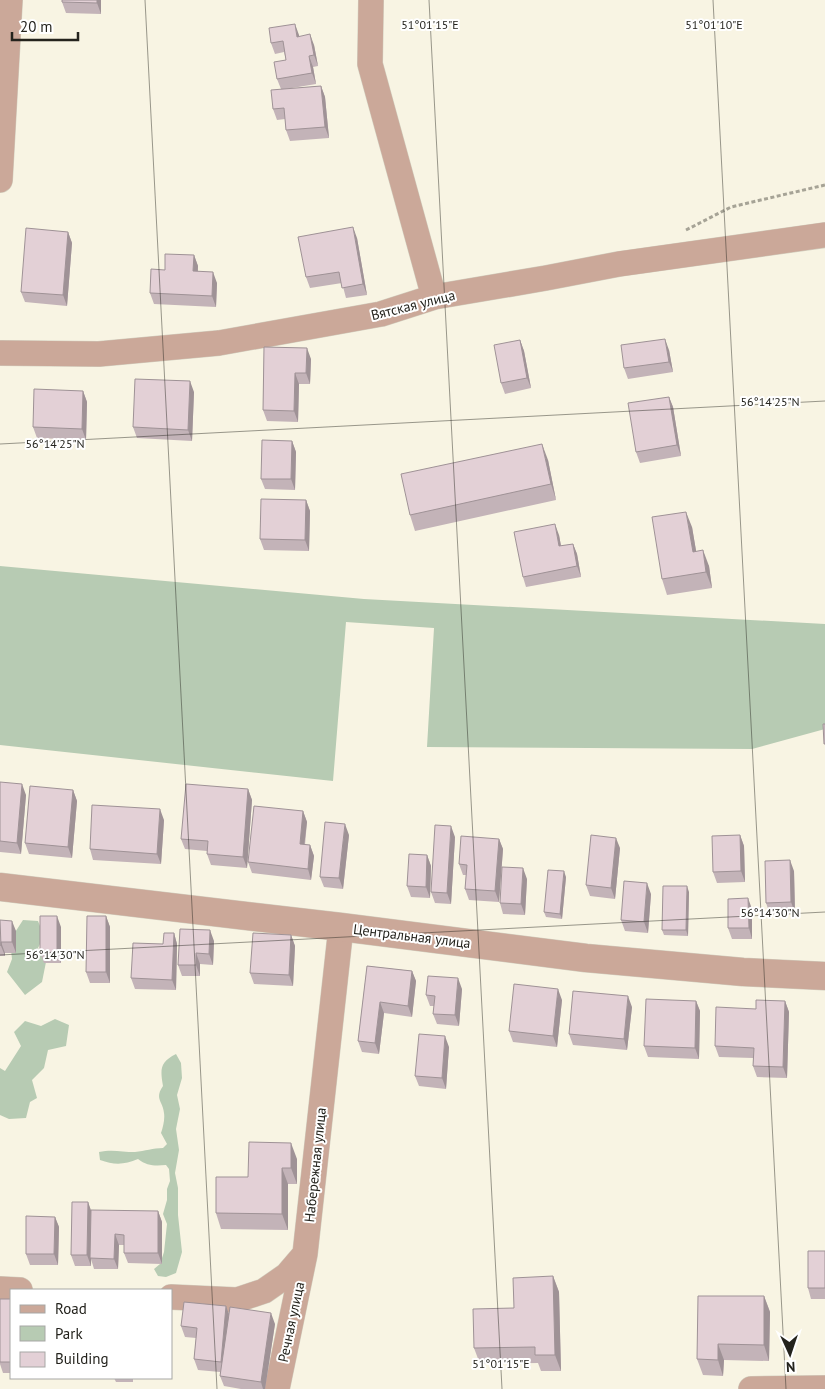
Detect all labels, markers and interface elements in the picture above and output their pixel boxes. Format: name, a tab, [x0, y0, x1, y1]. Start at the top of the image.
scale bar	[12, 10, 79, 42]
text: 20 m	[20, 17, 53, 36]
text: 51°01'15"E	[401, 17, 459, 32]
text: 51°01'10"E	[685, 17, 743, 32]
street label: Вятская улица	[369, 286, 457, 324]
text: 56°14'25"N	[740, 394, 800, 409]
text: 56°14'25"N	[25, 436, 85, 451]
text: 56°14'30"N	[740, 905, 800, 920]
street label: Центральная улица	[352, 920, 472, 952]
text: 56°14'30"N	[25, 947, 85, 962]
street label: Набережная улица	[300, 1107, 330, 1223]
street label: Речная улица	[274, 1280, 308, 1364]
legend	[10, 1289, 172, 1379]
text: Road	[55, 1299, 87, 1318]
text: Park	[55, 1324, 83, 1343]
north arrow	[765, 1329, 815, 1379]
text: Building	[55, 1349, 109, 1368]
text: 51°01'15"E	[472, 1356, 530, 1371]
text: N	[786, 1358, 796, 1376]

